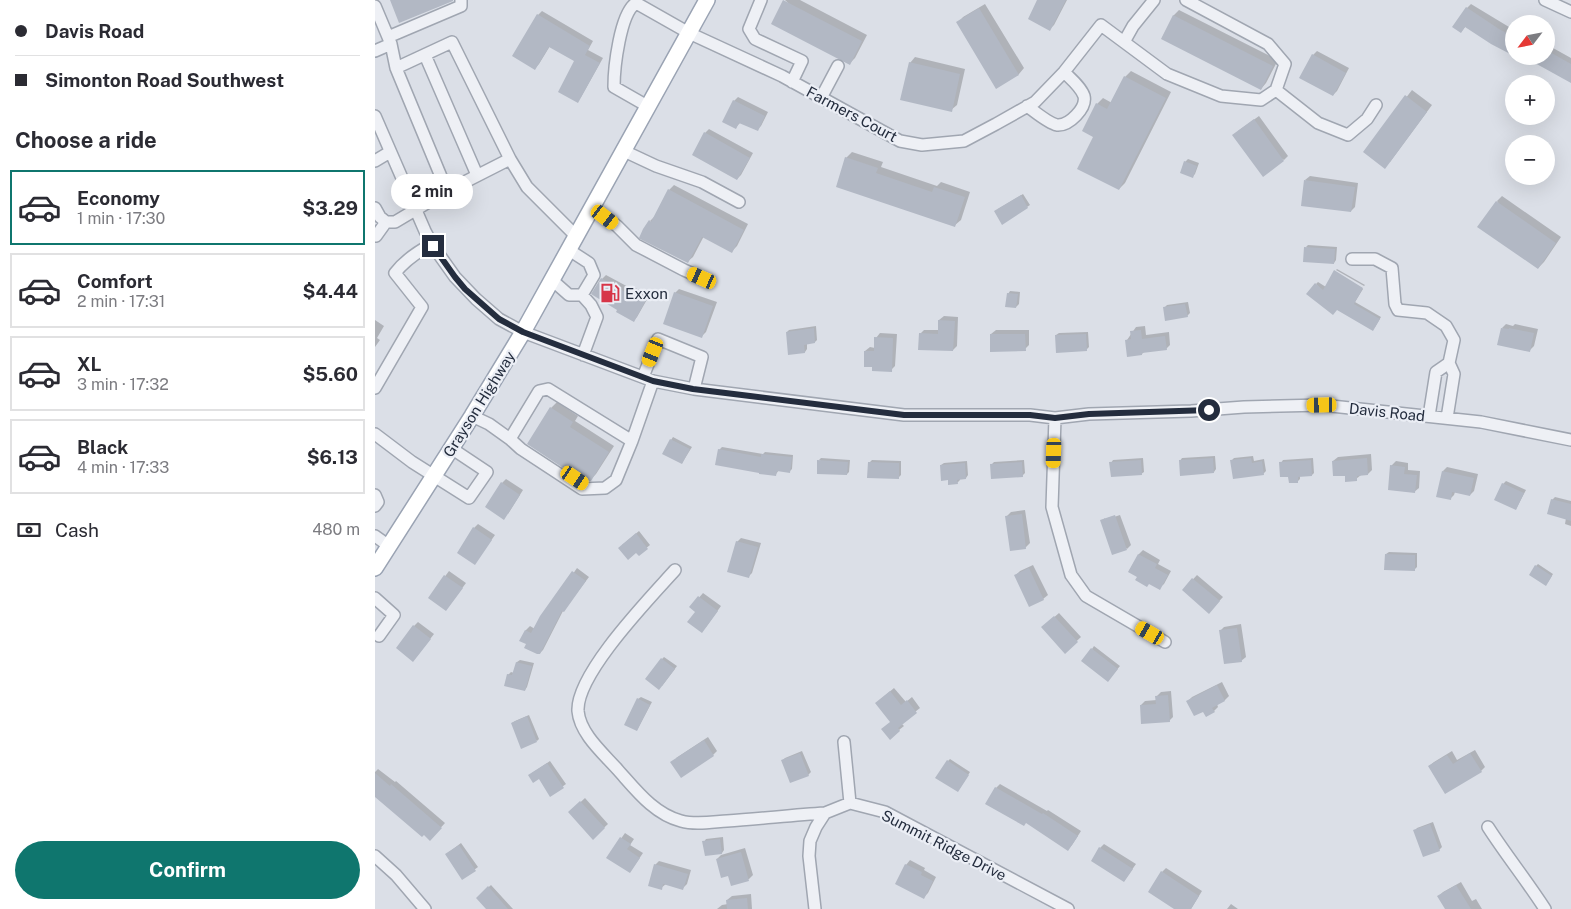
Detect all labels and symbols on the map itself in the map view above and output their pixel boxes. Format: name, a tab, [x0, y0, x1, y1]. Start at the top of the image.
north arrow	[1505, 15, 1555, 65]
street label: Farmers Court	[804, 83, 900, 145]
callout: 2 min	[392, 174, 474, 208]
car	[588, 202, 621, 232]
route end	[422, 235, 444, 257]
car	[685, 265, 718, 291]
fuel station icon: Exxon	[599, 282, 621, 304]
place label: Exxon	[625, 285, 668, 302]
car	[640, 335, 665, 369]
street label: Grayson Highway	[440, 348, 518, 460]
car	[1306, 397, 1337, 413]
route start	[1198, 399, 1220, 421]
street label: Davis Road	[1348, 400, 1426, 424]
car	[1045, 438, 1062, 468]
car	[558, 463, 591, 493]
car	[1133, 619, 1166, 647]
street label: Summit Ridge Drive	[879, 806, 1009, 884]

